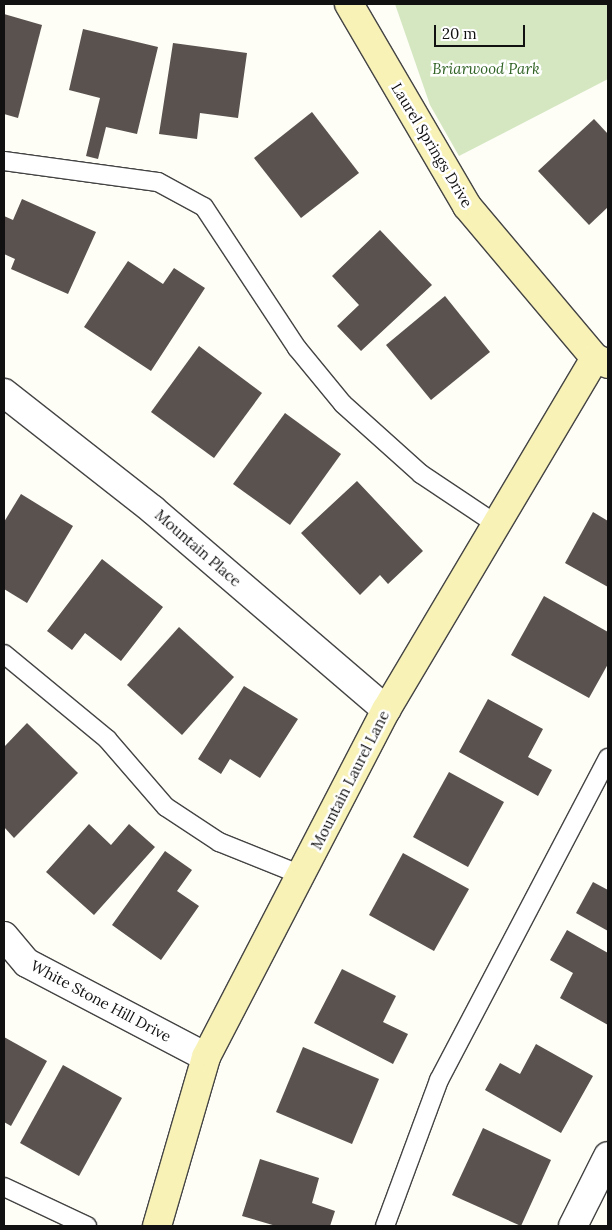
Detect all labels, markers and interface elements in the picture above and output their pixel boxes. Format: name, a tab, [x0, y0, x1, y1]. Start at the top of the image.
scale bar	[437, 15, 528, 47]
text: 20 m	[442, 24, 477, 43]
park label: Briarwood Park	[432, 60, 540, 78]
street label: Laurel Springs Drive	[388, 79, 476, 211]
street label: Mountain Place	[151, 506, 245, 590]
street label: Mountain Laurel Lane	[307, 708, 393, 852]
street label: White Stone Hill Drive	[28, 956, 174, 1046]

